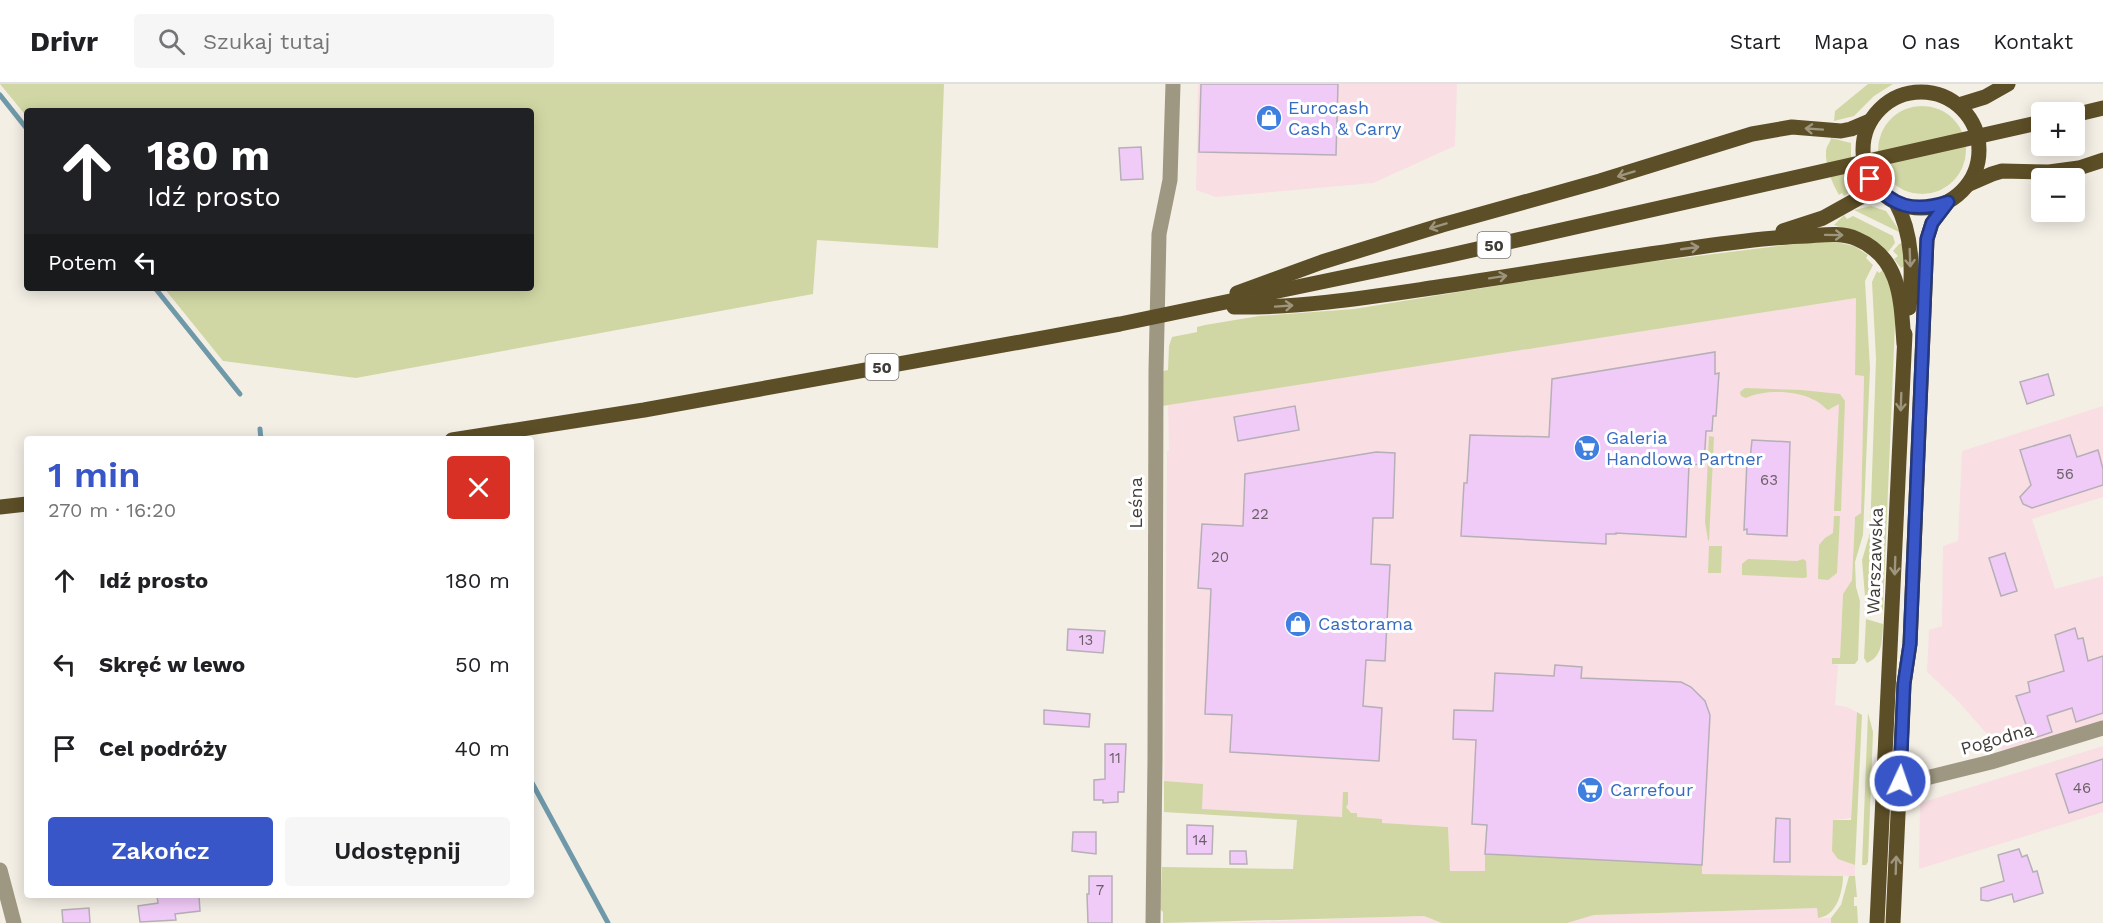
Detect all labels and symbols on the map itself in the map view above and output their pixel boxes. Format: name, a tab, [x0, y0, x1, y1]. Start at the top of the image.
place label: Eurocash Cash & Carry	[1288, 97, 1402, 139]
shop icon: Eurocash Cash & Carry	[1254, 103, 1284, 133]
one-way arrow	[1804, 123, 1824, 134]
pin	[1844, 153, 1895, 204]
one-way arrow	[1616, 169, 1635, 180]
one-way arrow	[1429, 221, 1448, 232]
one-way arrow	[1823, 230, 1843, 241]
road number: 50	[1478, 232, 1510, 258]
one-way arrow	[1680, 242, 1700, 253]
one-way arrow	[1904, 248, 1916, 268]
one-way arrow	[1487, 272, 1507, 283]
one-way arrow	[1273, 301, 1293, 312]
road number: 50	[866, 354, 898, 380]
one-way arrow	[1896, 392, 1907, 412]
place label: Galeria Handlowa Partner	[1606, 427, 1763, 469]
supermarket icon: Galeria Handlowa Partner	[1572, 433, 1602, 463]
house number: 56	[2056, 465, 2074, 483]
house number: 63	[1760, 471, 1778, 489]
street label: Leśna	[1125, 477, 1146, 529]
house number: 22	[1251, 505, 1269, 523]
street label: Warszawska	[1862, 507, 1887, 615]
house number: 20	[1211, 548, 1229, 566]
one-way arrow	[1889, 555, 1900, 575]
shop icon: Castorama	[1283, 609, 1313, 639]
place label: Castorama	[1318, 613, 1413, 634]
house number: 13	[1079, 631, 1093, 649]
street label: Pogodna	[1958, 718, 2036, 759]
house number: 11	[1109, 749, 1121, 767]
position arrow	[1868, 749, 1932, 813]
supermarket icon: Carrefour	[1575, 775, 1605, 805]
place label: Carrefour	[1610, 779, 1693, 800]
house number: 46	[2073, 779, 2091, 797]
house number: 14	[1192, 831, 1208, 849]
one-way arrow	[1891, 855, 1902, 875]
house number: 7	[1096, 881, 1104, 899]

